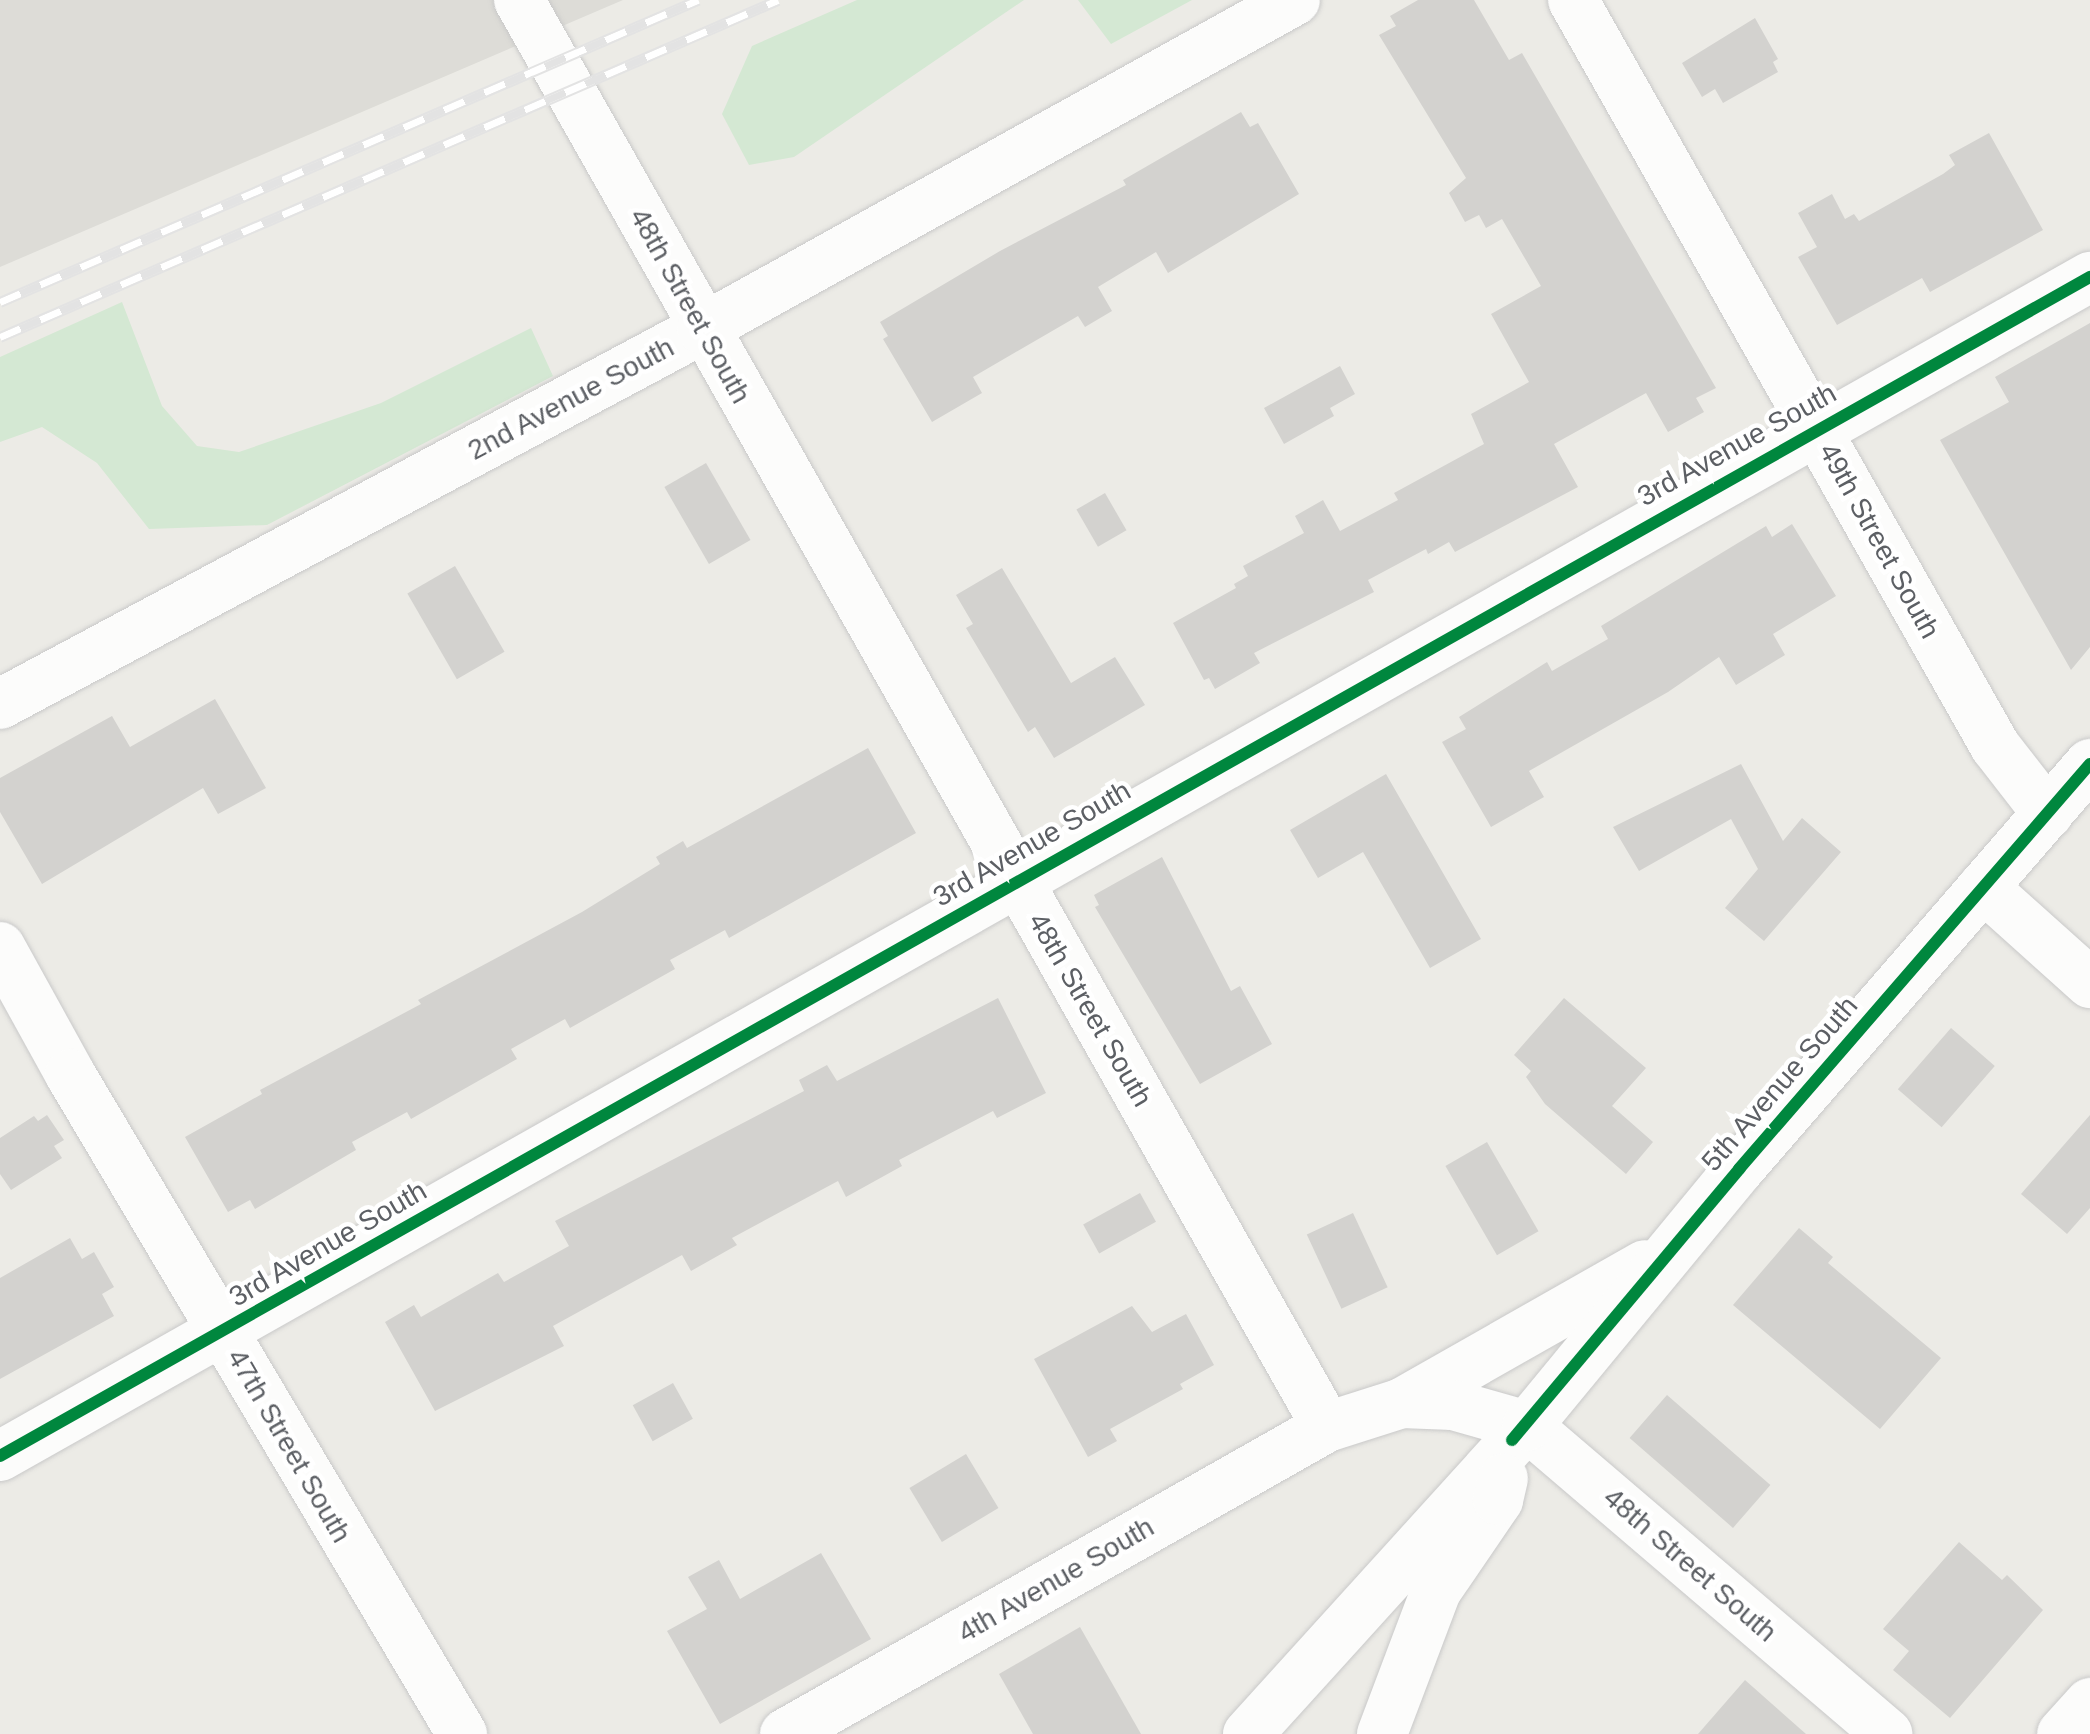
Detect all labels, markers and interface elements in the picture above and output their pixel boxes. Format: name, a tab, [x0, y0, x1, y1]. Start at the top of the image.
street label: 48th Street South	[622, 203, 758, 409]
street label: 2nd Avenue South	[462, 330, 680, 468]
street label: 3rd Avenue South	[1631, 376, 1843, 514]
street label: 49th Street South	[1811, 438, 1947, 644]
street label: 3rd Avenue South	[927, 774, 1137, 914]
street label: 48th Street South	[1021, 907, 1159, 1113]
street label: 5th Avenue South	[1694, 989, 1866, 1179]
street label: 3rd Avenue South	[223, 1174, 433, 1314]
street label: 47th Street South	[220, 1343, 358, 1549]
street label: 48th Street South	[1597, 1481, 1783, 1649]
street label: 4th Avenue South	[951, 1510, 1161, 1650]

